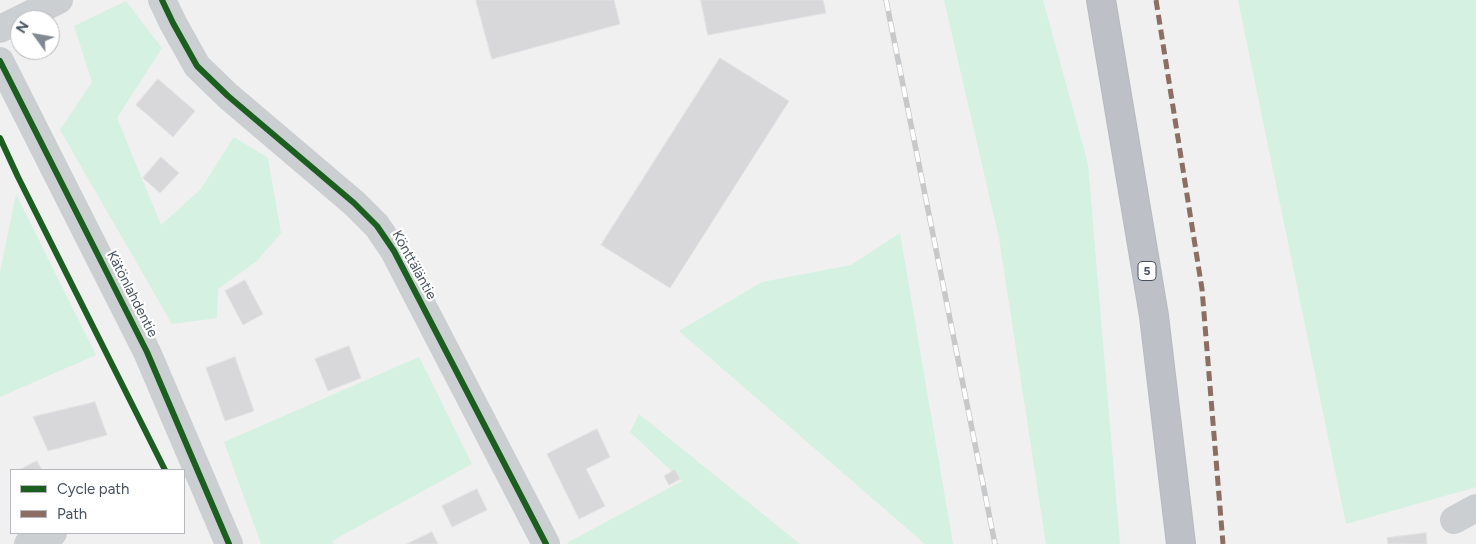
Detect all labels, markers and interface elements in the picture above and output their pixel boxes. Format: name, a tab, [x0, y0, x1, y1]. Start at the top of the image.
north arrow	[10, 10, 60, 60]
text: N	[13, 18, 33, 36]
street label: Könttäläntie	[388, 228, 440, 302]
street label: Kätönlahdentie	[103, 248, 161, 340]
road number: 5	[1138, 262, 1156, 280]
legend	[10, 469, 185, 534]
text: Cycle path	[57, 480, 129, 498]
text: Path	[57, 505, 87, 523]

